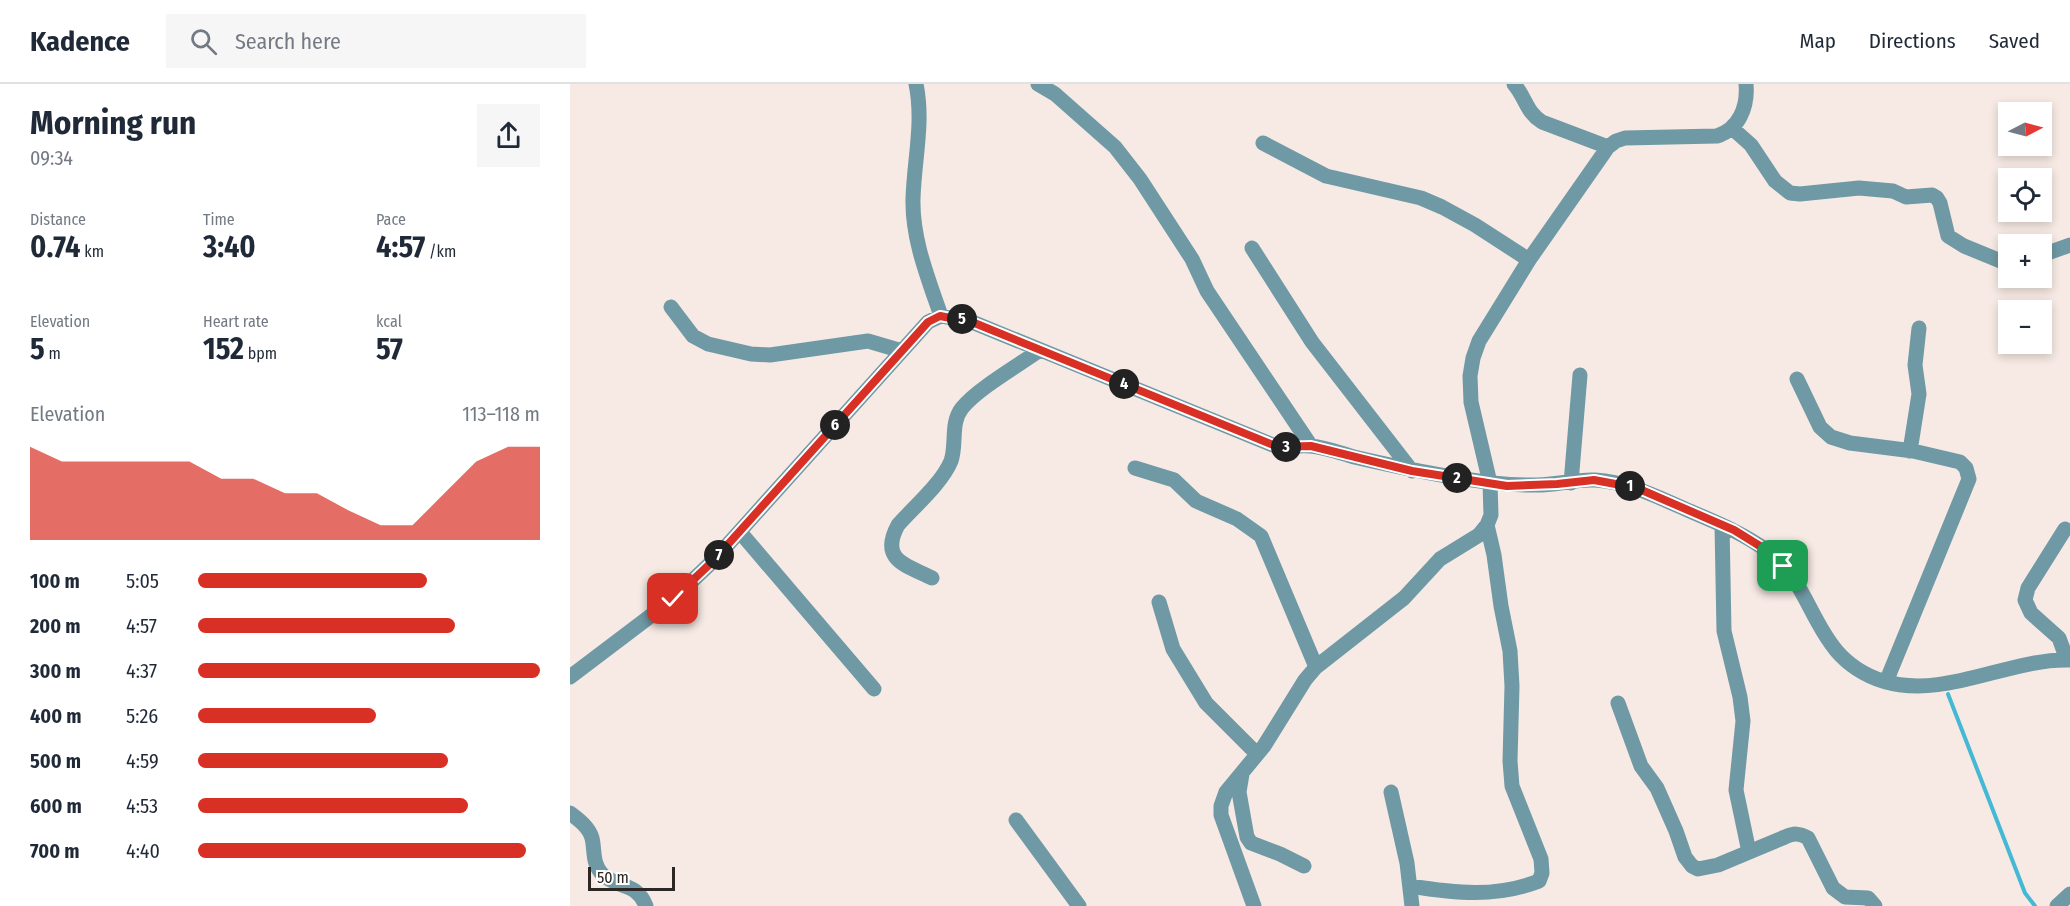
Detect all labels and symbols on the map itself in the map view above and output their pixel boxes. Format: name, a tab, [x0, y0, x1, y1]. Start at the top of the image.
north arrow	[1998, 102, 2052, 156]
pin: 5	[947, 304, 977, 334]
pin: 4	[1109, 369, 1139, 399]
pin: 6	[820, 410, 850, 440]
pin: 3	[1271, 432, 1301, 462]
pin: 2	[1442, 463, 1472, 493]
pin: 1	[1615, 471, 1645, 501]
pin: 7	[704, 540, 734, 570]
pin	[1757, 540, 1808, 591]
pin	[647, 573, 698, 624]
scale bar	[588, 864, 675, 892]

